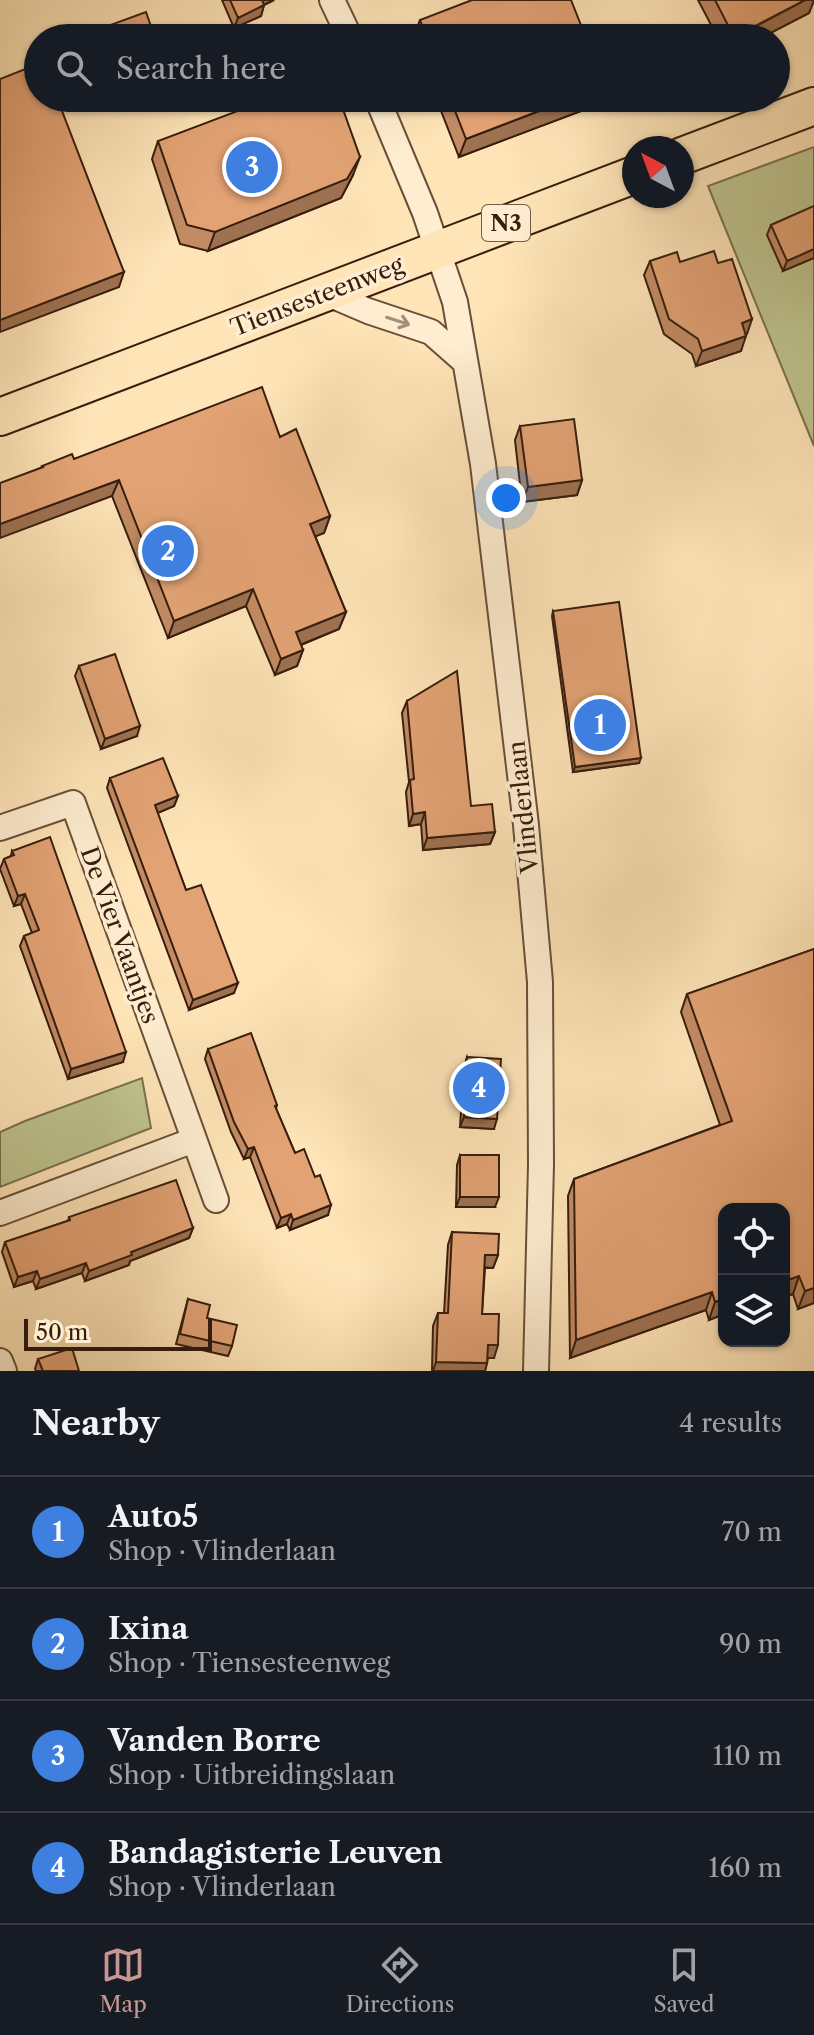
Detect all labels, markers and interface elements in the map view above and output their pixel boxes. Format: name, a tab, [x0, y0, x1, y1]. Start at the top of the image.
search box	[24, 24, 790, 112]
icon: search	[52, 46, 96, 90]
text: Search here	[116, 50, 286, 87]
north arrow	[622, 136, 694, 208]
pin: 3	[226, 137, 278, 197]
road number: N3	[482, 205, 530, 241]
street label: Tiensesteenweg	[227, 250, 408, 342]
one-way arrow	[385, 314, 411, 329]
your location	[486, 478, 526, 518]
pin: 2	[142, 521, 194, 581]
pin: 1	[574, 695, 626, 755]
street label: Vlinderlaan	[502, 739, 544, 876]
street label: De Vier Vaantjes	[75, 843, 165, 1027]
pin: 4	[453, 1058, 505, 1118]
map controls	[718, 1203, 790, 1347]
button: locate	[718, 1203, 790, 1275]
button: layers	[718, 1275, 790, 1347]
scale bar	[24, 1315, 212, 1351]
text: 50 m	[36, 1319, 88, 1346]
text: Nearby	[32, 1402, 160, 1444]
text: 4 results	[679, 1407, 782, 1439]
text: Auto5	[108, 1498, 198, 1535]
text: 1	[52, 1516, 64, 1548]
text: 70 m	[722, 1516, 782, 1548]
text: Shop · Vlinderlaan	[108, 1535, 336, 1567]
text: Ixina	[108, 1610, 189, 1647]
text: 2	[50, 1628, 66, 1660]
text: 90 m	[719, 1628, 782, 1660]
text: Shop · Tiensesteenweg	[108, 1647, 390, 1679]
text: Vanden Borre	[108, 1722, 321, 1759]
text: 3	[51, 1740, 65, 1772]
text: 110 m	[713, 1740, 782, 1772]
text: Shop · Uitbreidingslaan	[108, 1759, 395, 1791]
text: Bandagisterie Leuven	[108, 1834, 443, 1871]
text: 4	[50, 1852, 66, 1884]
text: 160 m	[708, 1852, 782, 1884]
text: Shop · Vlinderlaan	[108, 1871, 336, 1903]
tab: Map	[99, 1943, 147, 2018]
tab: Directions	[346, 1943, 454, 2018]
tab: Saved	[653, 1943, 714, 2018]

